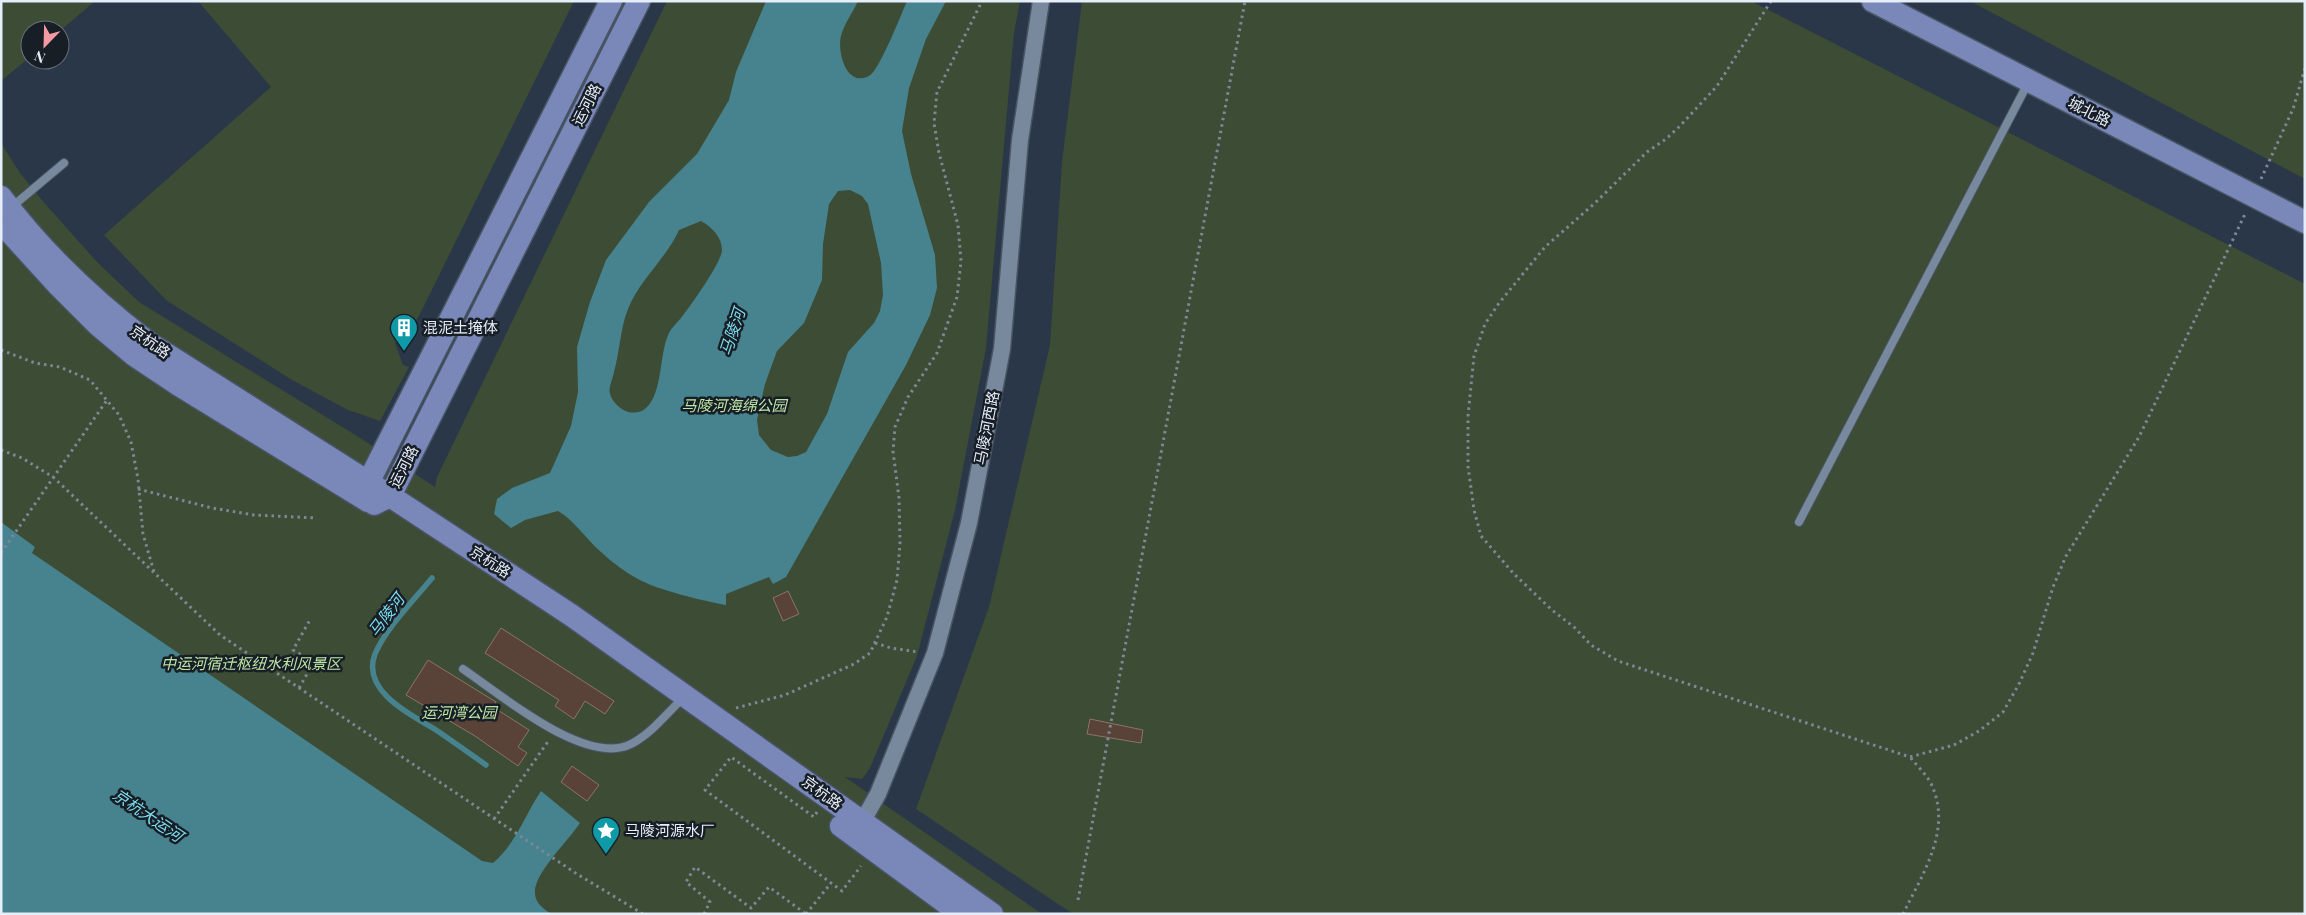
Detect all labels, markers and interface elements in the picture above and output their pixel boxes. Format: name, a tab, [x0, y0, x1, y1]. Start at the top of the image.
north arrow	[20, 20, 70, 70]
text: N	[31, 47, 48, 68]
street label: 运河路	[567, 80, 605, 129]
street label: 城北路	[2065, 92, 2114, 130]
water label: 马陵河	[714, 303, 750, 358]
building icon: 混泥土掩体	[389, 313, 419, 352]
place label: 混泥土掩体	[423, 317, 498, 337]
street label: 京杭路	[126, 320, 175, 362]
street label: 马陵河西路	[969, 389, 1003, 467]
park label: 马陵河海绵公园	[681, 395, 788, 415]
street label: 运河路	[384, 442, 422, 491]
street label: 京杭路	[466, 541, 515, 582]
water label: 马陵河	[363, 587, 410, 640]
park label: 中运河宿迁枢纽水利风景区	[161, 653, 343, 673]
park label: 运河湾公园	[421, 702, 498, 722]
street label: 京杭路	[799, 771, 847, 814]
water label: 京杭大运河	[109, 784, 190, 847]
place icon: 马陵河源水厂	[591, 816, 621, 855]
place label: 马陵河源水厂	[625, 820, 715, 840]

